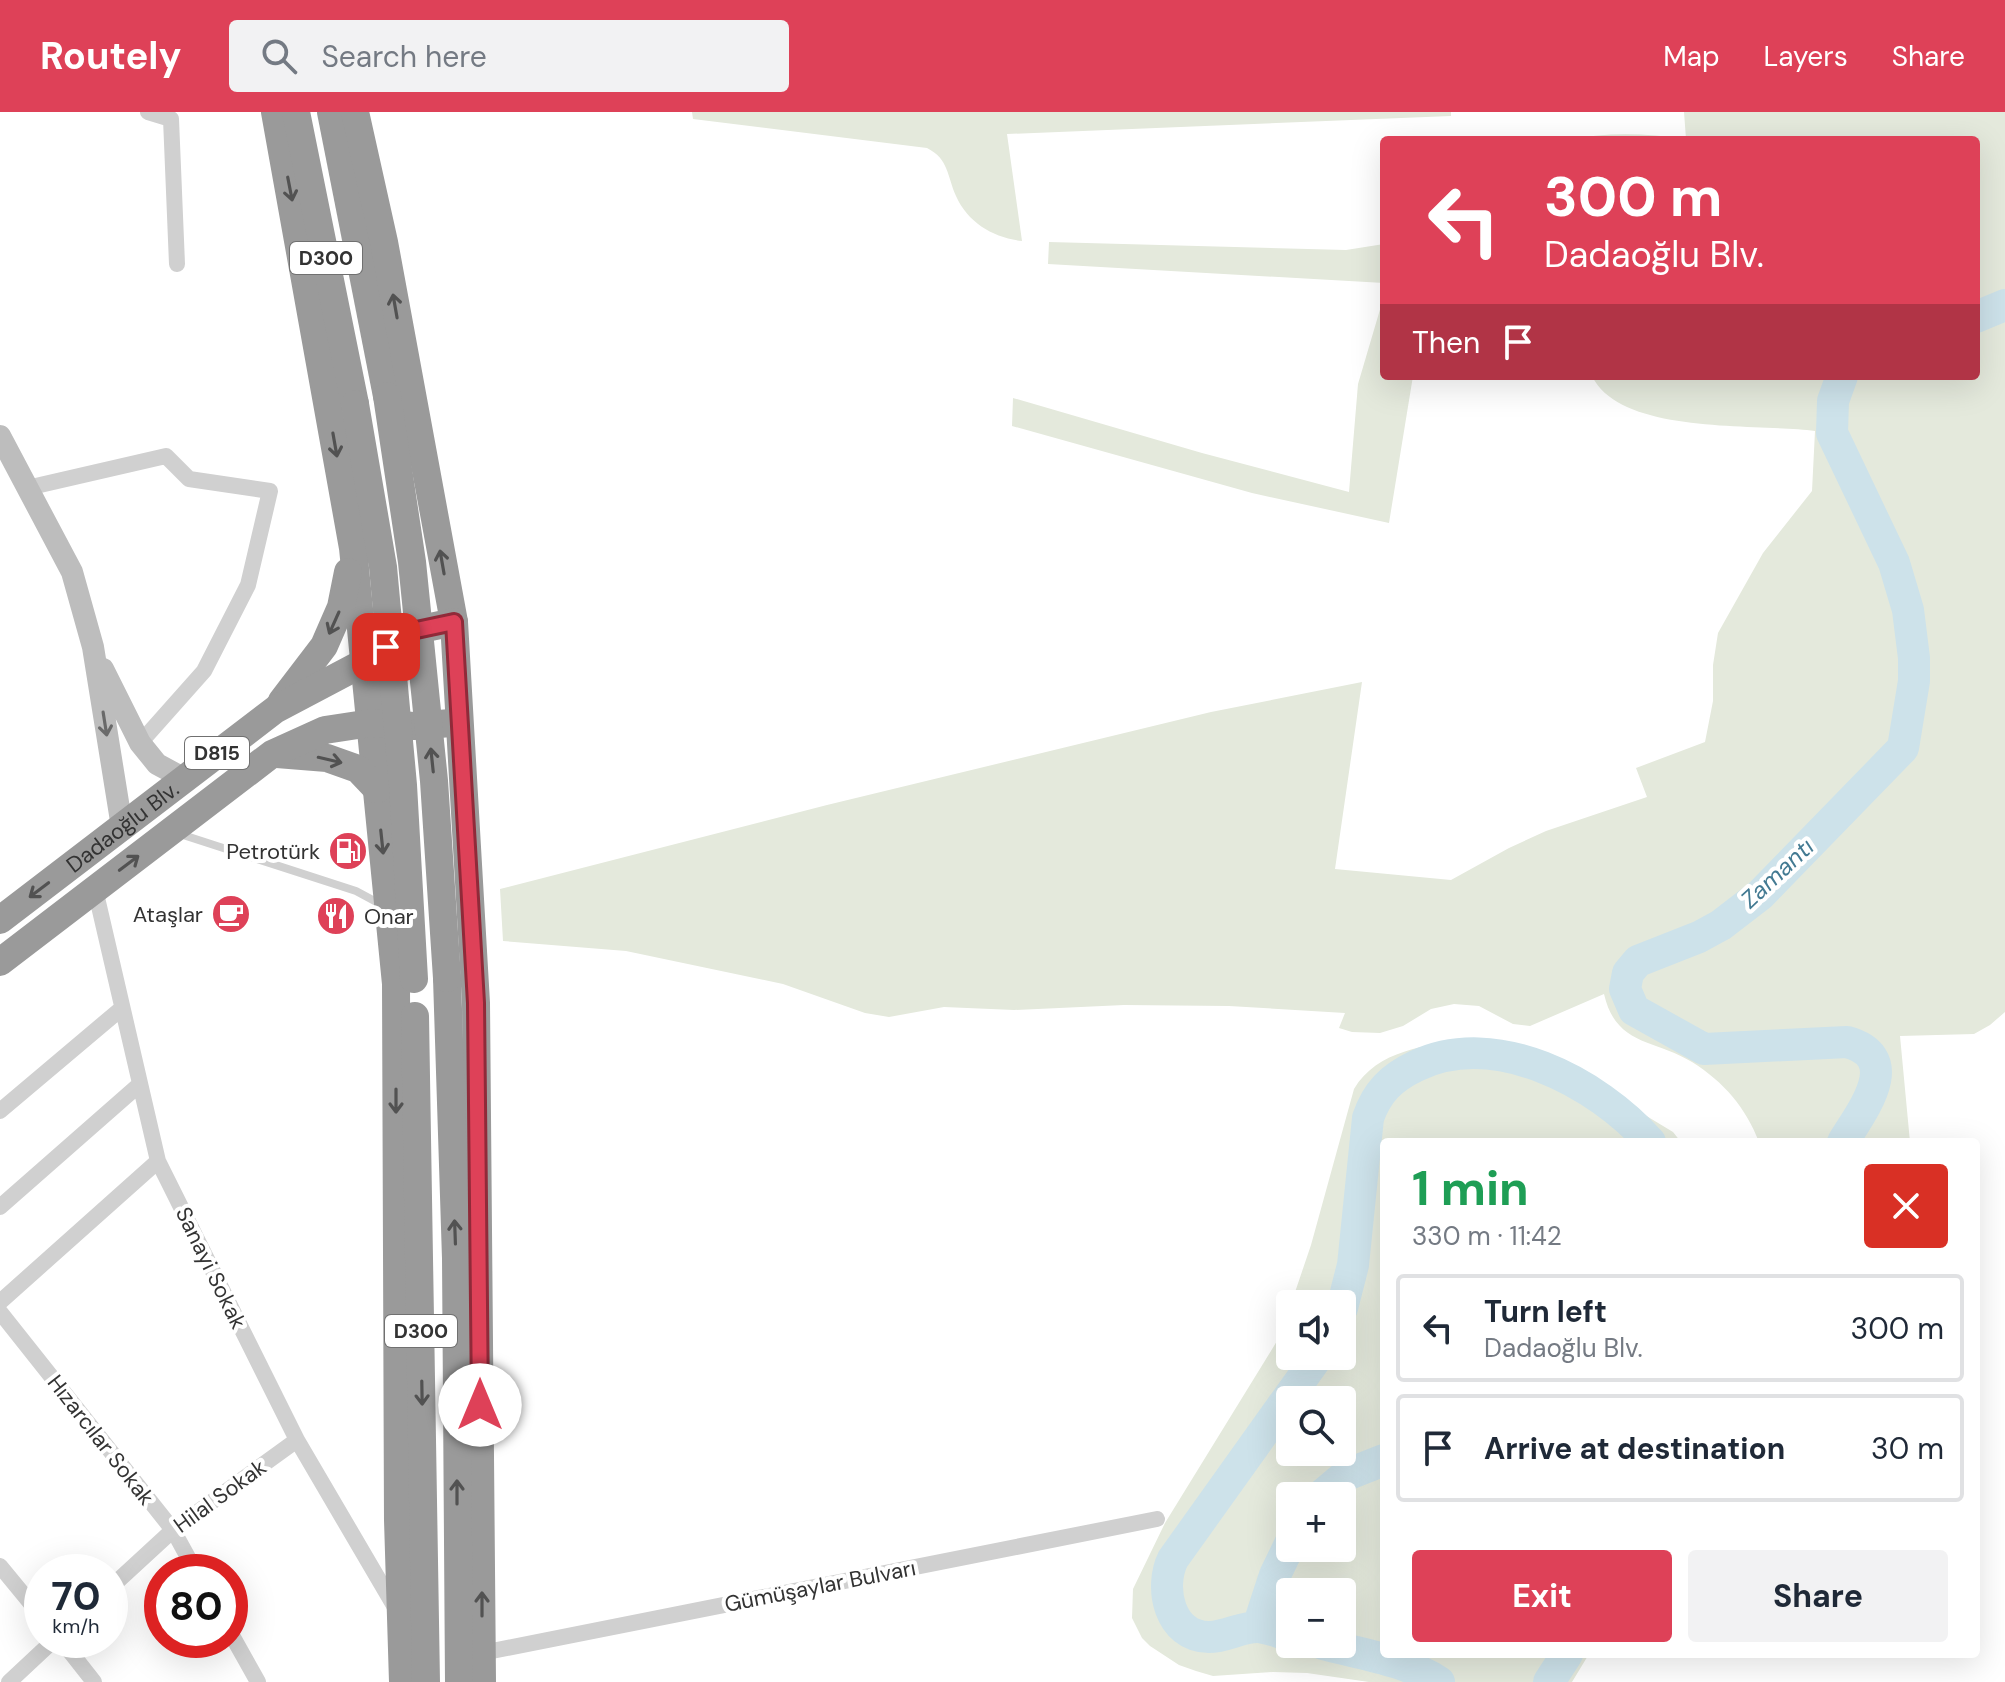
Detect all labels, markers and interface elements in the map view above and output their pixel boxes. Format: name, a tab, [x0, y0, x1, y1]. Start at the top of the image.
search box	[229, 20, 789, 92]
text: Routely	[40, 31, 181, 81]
icon: search	[257, 34, 301, 78]
text: Search here	[321, 37, 487, 76]
text: Map	[1663, 38, 1720, 75]
text: Layers	[1764, 38, 1848, 75]
text: Share	[1892, 38, 1965, 75]
text: 300 m	[1544, 160, 1722, 233]
icon: left	[1412, 168, 1516, 272]
one-way arrow	[284, 175, 299, 201]
text: Dadaoğlu Blv.	[1544, 231, 1764, 278]
road number: D300	[290, 242, 362, 274]
one-way arrow	[387, 294, 402, 319]
icon: arrive	[1496, 320, 1540, 364]
text: Then	[1412, 323, 1480, 362]
one-way arrow	[329, 431, 344, 457]
one-way arrow	[434, 549, 449, 575]
one-way arrow	[325, 610, 340, 635]
pin	[352, 613, 420, 681]
icon: arrive	[364, 625, 408, 669]
one-way arrow	[98, 711, 113, 736]
road number: D815	[185, 737, 249, 769]
one-way arrow	[424, 747, 439, 774]
one-way arrow	[316, 754, 342, 769]
street label: Dadaoğlu Blv.	[60, 774, 185, 879]
one-way arrow	[375, 828, 390, 855]
fuel station icon: Petrotürk	[327, 830, 369, 872]
water label: Zamantı	[1734, 831, 1820, 915]
place label: Petrotürk	[226, 837, 320, 866]
one-way arrow	[118, 855, 139, 872]
one-way arrow	[29, 881, 50, 898]
cafe icon: Ataşlar	[210, 893, 252, 935]
restaurant icon: Onar	[315, 895, 357, 937]
place label: Ataşlar	[133, 900, 203, 929]
place label: Onar	[364, 902, 414, 931]
one-way arrow	[388, 1087, 404, 1114]
text: 1 min	[1412, 1157, 1529, 1220]
button: close	[1864, 1164, 1948, 1248]
street label: Sanayi Sokak	[169, 1202, 253, 1334]
one-way arrow	[447, 1219, 462, 1246]
text: 330 m · 11:42	[1412, 1219, 1562, 1253]
map controls	[1276, 1290, 1356, 1658]
button: sound	[1276, 1290, 1356, 1370]
text: Turn left	[1484, 1292, 1607, 1331]
icon: left	[1416, 1306, 1460, 1350]
text: 300 m	[1851, 1309, 1944, 1348]
road number: D300	[385, 1315, 457, 1347]
text: Dadaoğlu Blv.	[1484, 1331, 1643, 1365]
position arrow	[438, 1363, 522, 1447]
street label: Hızarcılar Sokak	[41, 1369, 161, 1511]
one-way arrow	[414, 1379, 430, 1406]
button: search	[1276, 1386, 1356, 1466]
icon: arrive	[1416, 1426, 1460, 1470]
text: Arrive at destination	[1484, 1429, 1785, 1468]
text: 30 m	[1871, 1429, 1944, 1468]
street label: Hilal Sokak	[168, 1453, 272, 1539]
one-way arrow	[450, 1479, 465, 1506]
button: +	[1276, 1482, 1356, 1562]
button: Exit	[1412, 1550, 1672, 1642]
button: Share	[1688, 1550, 1948, 1642]
street label: Gümüşaylar Bulvarı	[722, 1553, 918, 1619]
speed limit sign: 80	[144, 1554, 248, 1658]
text: 70	[51, 1570, 101, 1622]
button: −	[1276, 1578, 1356, 1658]
one-way arrow	[474, 1591, 489, 1618]
text: km/h	[52, 1613, 100, 1639]

